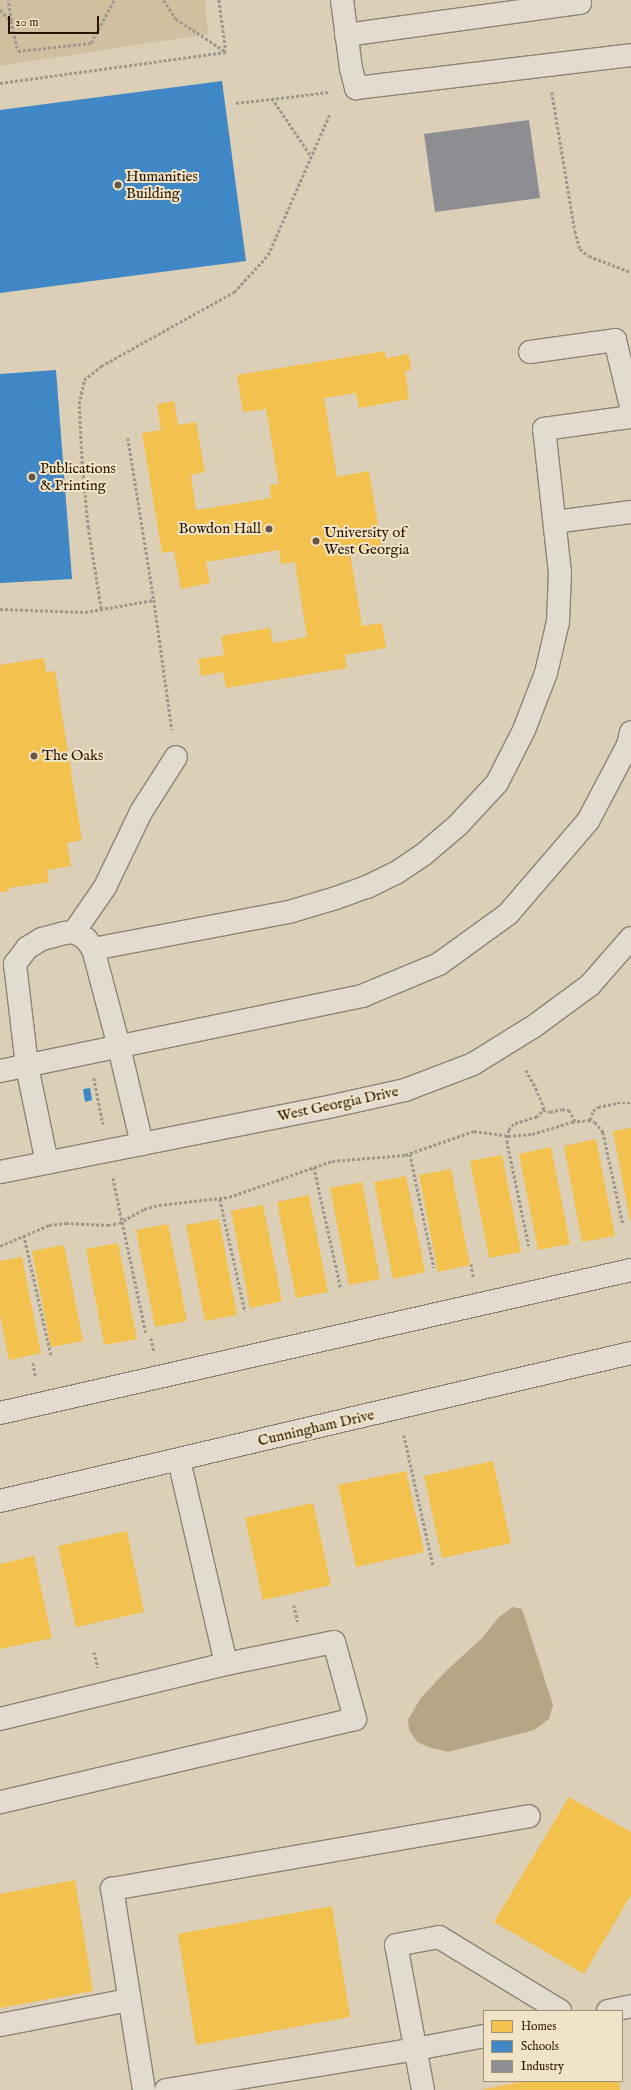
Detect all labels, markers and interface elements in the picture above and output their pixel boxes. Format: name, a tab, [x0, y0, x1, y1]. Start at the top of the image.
scale bar	[10, 8, 101, 34]
text: 20 m	[15, 15, 38, 30]
place label: Humanities Building	[126, 167, 198, 202]
marker: Humanities Building	[113, 180, 123, 190]
place label: Publications & Printing	[40, 459, 116, 494]
marker: Publications & Printing	[27, 472, 37, 482]
place label: Bowdon Hall	[179, 520, 261, 538]
place label: University of West Georgia	[324, 523, 409, 558]
marker: Bowdon Hall	[264, 524, 274, 534]
marker: University of West Georgia	[311, 536, 321, 546]
place label: The Oaks	[42, 747, 103, 765]
marker: The Oaks	[29, 751, 39, 761]
street label: West Georgia Drive	[276, 1082, 400, 1126]
street label: Cunningham Drive	[256, 1406, 376, 1450]
legend	[483, 2010, 623, 2082]
text: Homes	[521, 2019, 557, 2034]
text: Schools	[521, 2039, 559, 2054]
text: Industry	[521, 2059, 564, 2074]

